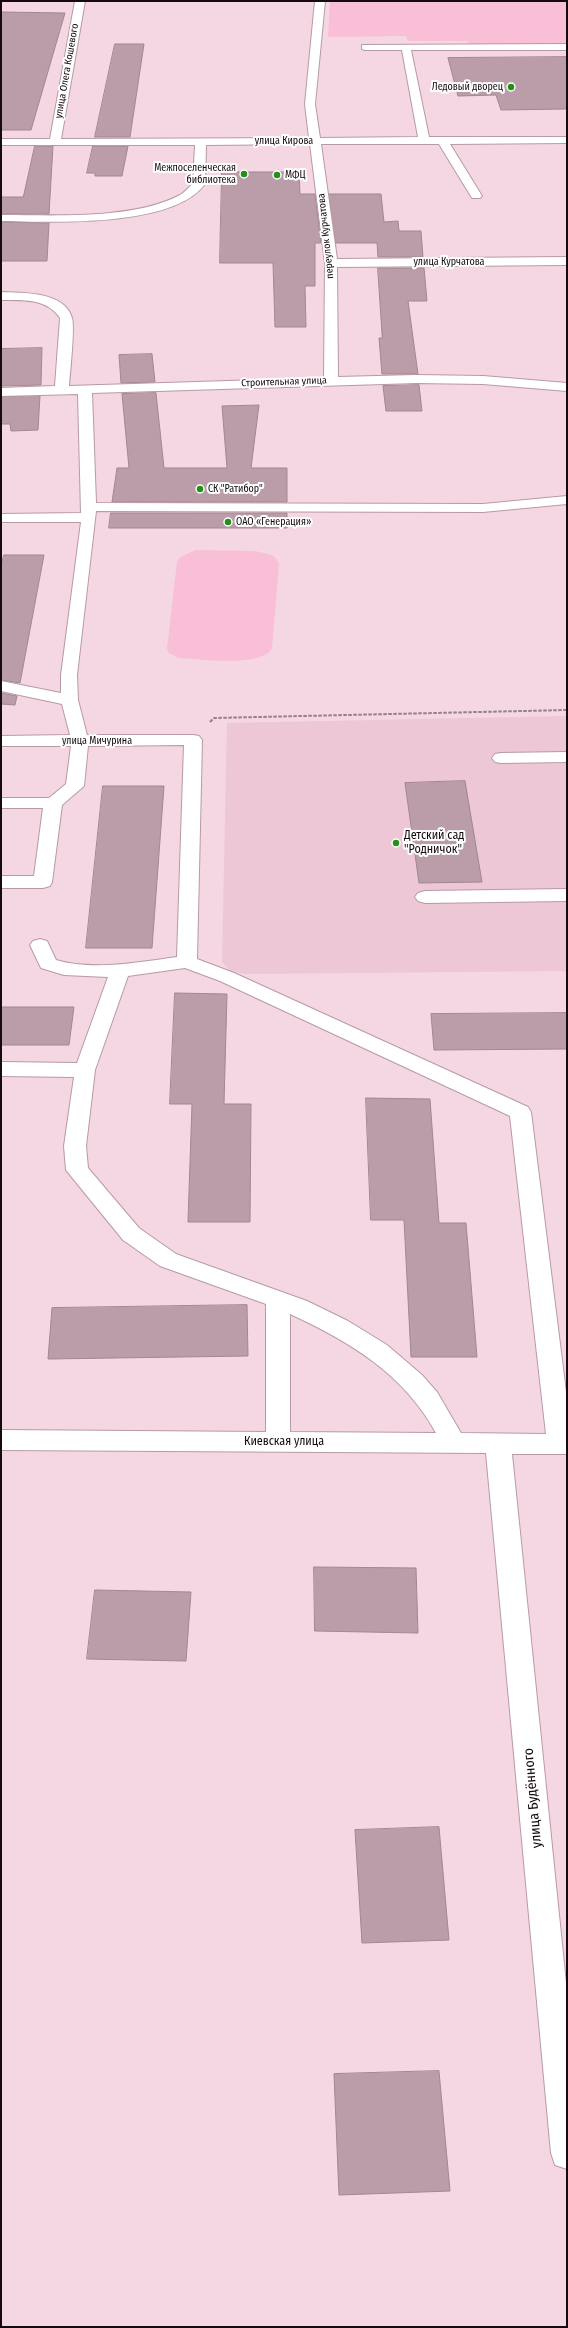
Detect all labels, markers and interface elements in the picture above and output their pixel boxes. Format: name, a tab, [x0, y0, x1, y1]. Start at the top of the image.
street label: улица Олега Кошевого	[53, 23, 81, 119]
place label: Ледовый дворец	[432, 81, 503, 93]
marker: Ледовый дворец	[506, 82, 516, 92]
street label: улица Кирова	[255, 135, 313, 147]
place label: Межпоселенческая библиотека	[154, 162, 236, 186]
marker: Межпоселенческая библиотека	[239, 169, 249, 179]
place label: МФЦ	[285, 169, 305, 181]
marker: МФЦ	[272, 170, 282, 180]
street label: переулок Курчатова	[316, 193, 336, 279]
street label: улица Курчатова	[414, 256, 484, 268]
street label: Строительная улица	[241, 375, 327, 389]
place label: СК "Ратибор"	[208, 483, 263, 495]
marker: СК "Ратибор"	[195, 484, 205, 494]
place label: ОАО «Генерация»	[236, 516, 311, 528]
marker: ОАО «Генерация»	[223, 517, 233, 527]
street label: улица Мичурина	[62, 735, 132, 747]
place label: Детский сад "Родничок"	[404, 829, 464, 857]
marker: Детский сад "Родничок"	[391, 838, 401, 848]
street label: Киевская улица	[244, 1435, 324, 1449]
street label: улица Будённого	[520, 1747, 546, 1849]

